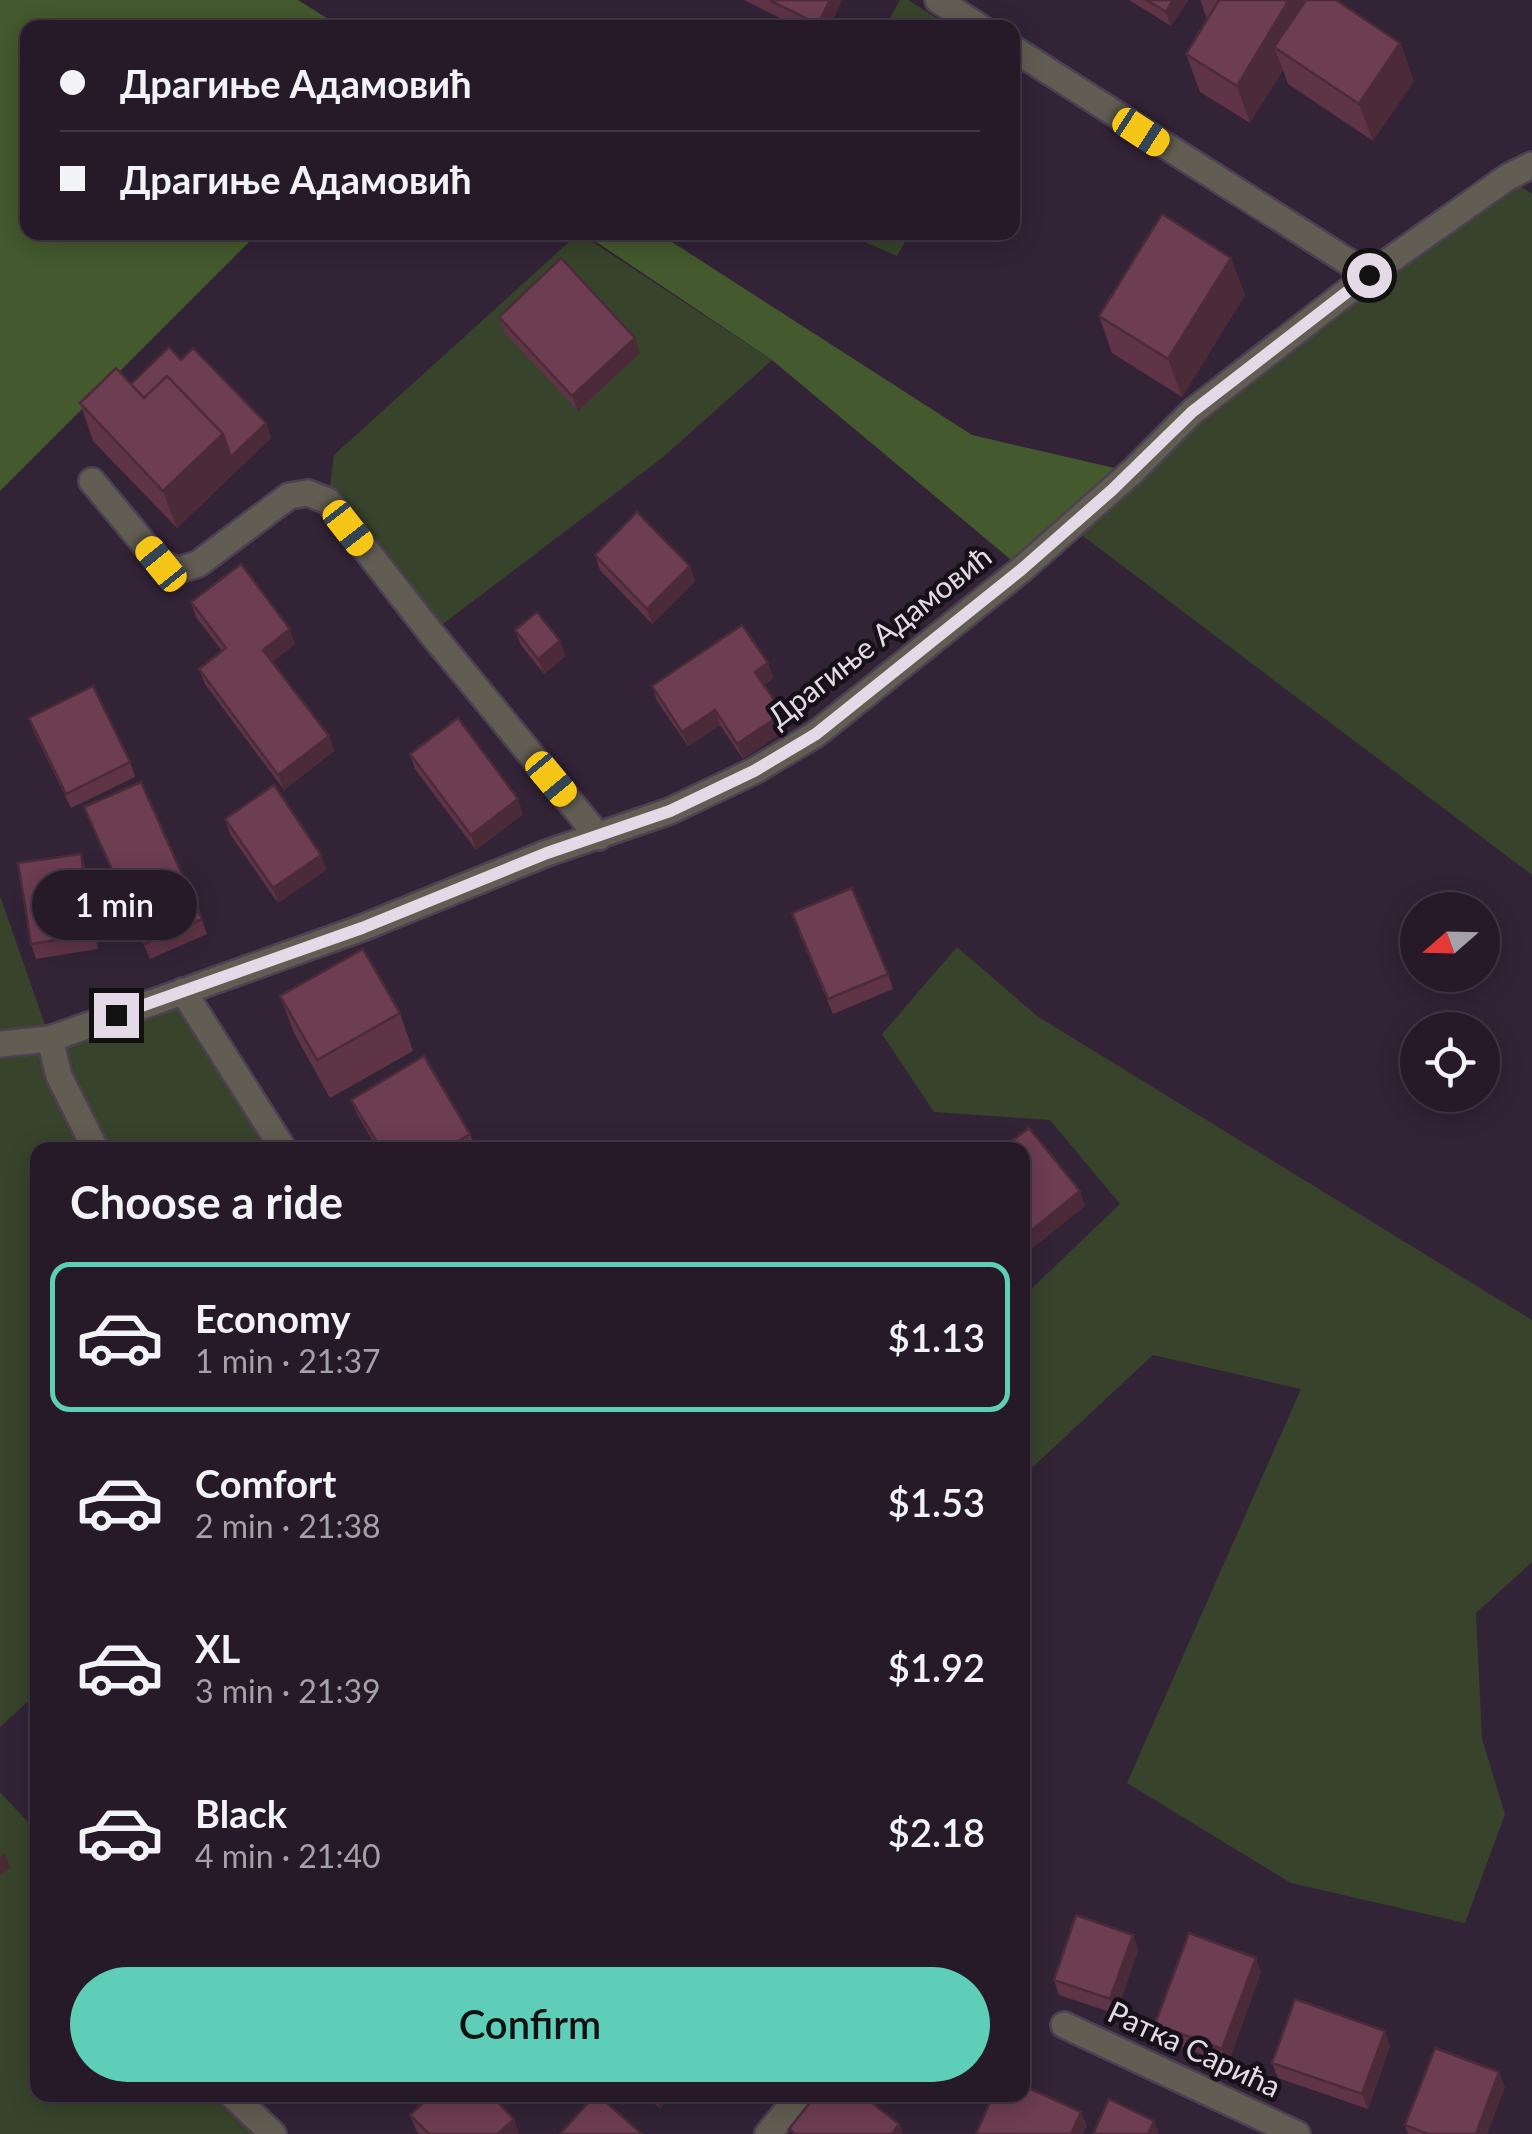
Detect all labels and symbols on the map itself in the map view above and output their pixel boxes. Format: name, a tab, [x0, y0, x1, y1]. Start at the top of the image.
car	[1108, 103, 1174, 161]
route start	[1347, 253, 1392, 298]
car	[318, 495, 378, 561]
car	[130, 531, 192, 597]
street label: Драгиње Адамовић	[760, 537, 998, 734]
car	[520, 746, 582, 812]
callout: 1 min	[34, 870, 198, 940]
north arrow	[1400, 892, 1500, 992]
route end	[94, 993, 139, 1038]
street label: Ратка Сарића	[1103, 1993, 1287, 2104]

